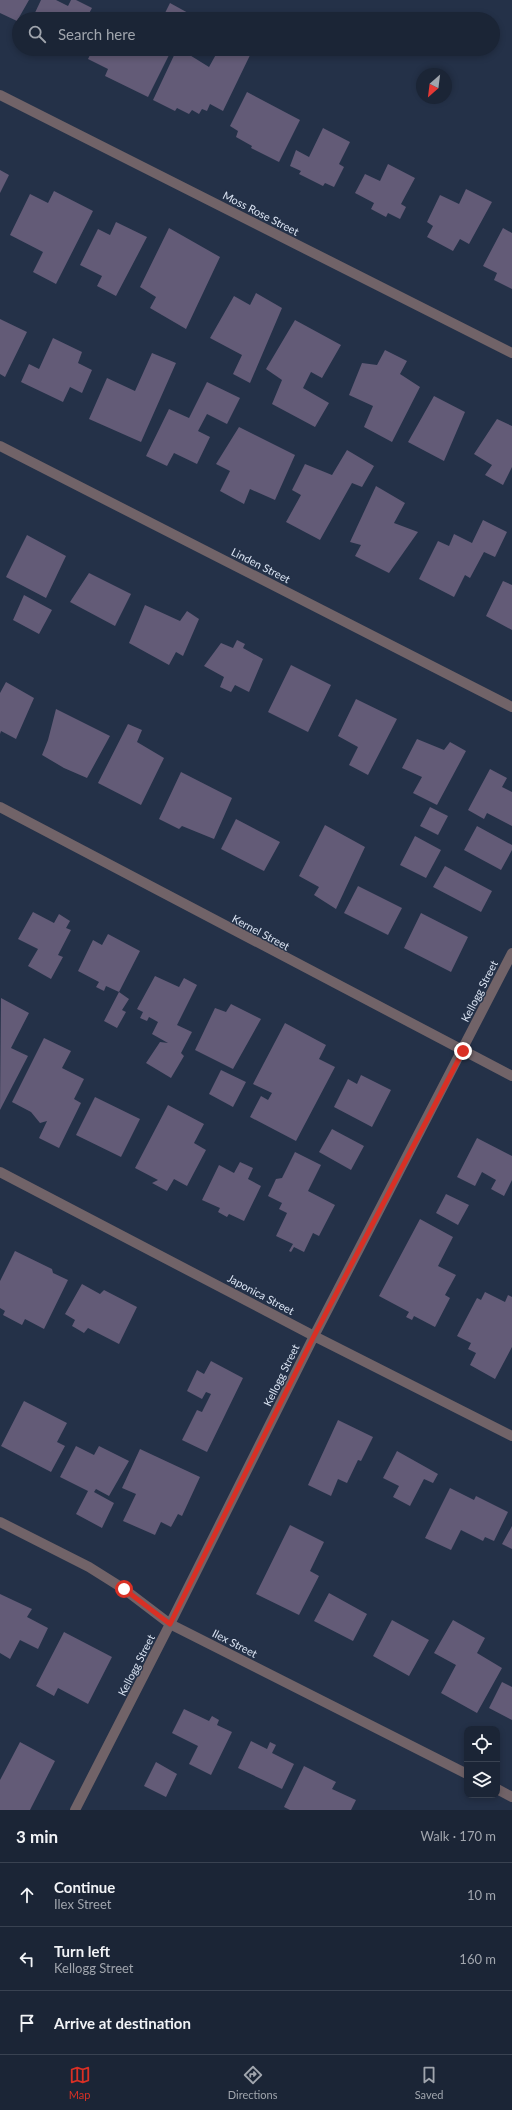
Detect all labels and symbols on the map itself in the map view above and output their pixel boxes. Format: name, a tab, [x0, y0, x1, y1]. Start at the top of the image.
north arrow	[416, 68, 452, 104]
street label: Moss Rose Street	[221, 188, 301, 238]
street label: Linden Street	[229, 545, 293, 585]
street label: Kernel Street	[230, 911, 292, 953]
street label: Kellogg Street	[458, 958, 500, 1024]
route end	[454, 1042, 472, 1060]
street label: Japonica Street	[225, 1271, 297, 1317]
street label: Kellogg Street	[260, 1342, 302, 1408]
route start	[115, 1580, 133, 1598]
street label: Ilex Street	[210, 1626, 260, 1660]
street label: Kellogg Street	[115, 1632, 157, 1698]

